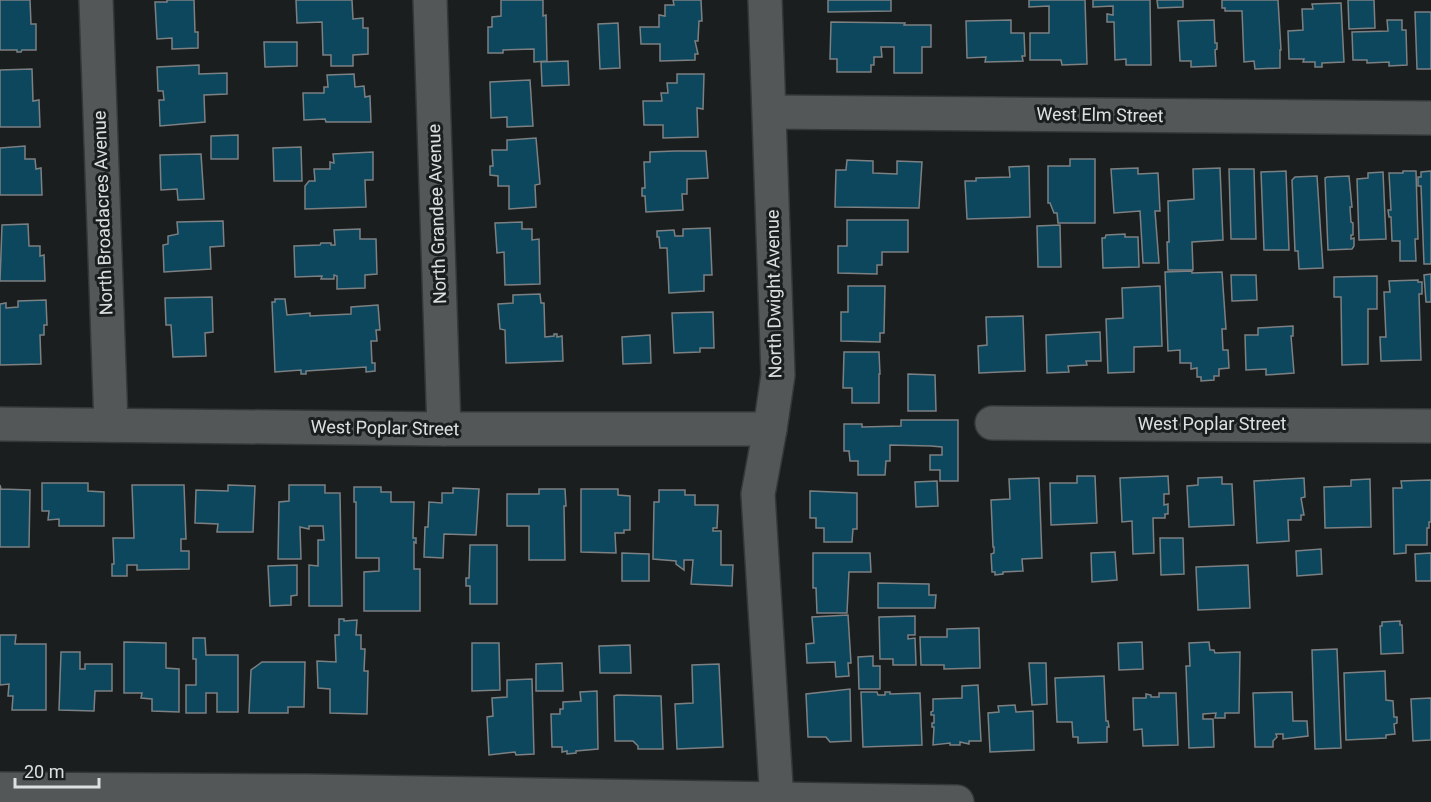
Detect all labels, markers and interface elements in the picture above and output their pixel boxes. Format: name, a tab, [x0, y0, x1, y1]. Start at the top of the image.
street label: West Elm Street	[1036, 103, 1164, 126]
street label: North Broadacres Avenue	[88, 110, 117, 316]
street label: North Grandee Avenue	[423, 124, 450, 304]
street label: North Dwight Avenue	[762, 209, 785, 379]
street label: West Poplar Street	[1138, 413, 1286, 434]
street label: West Poplar Street	[310, 416, 460, 439]
scale bar	[15, 751, 99, 789]
text: 20 m	[24, 761, 64, 782]

